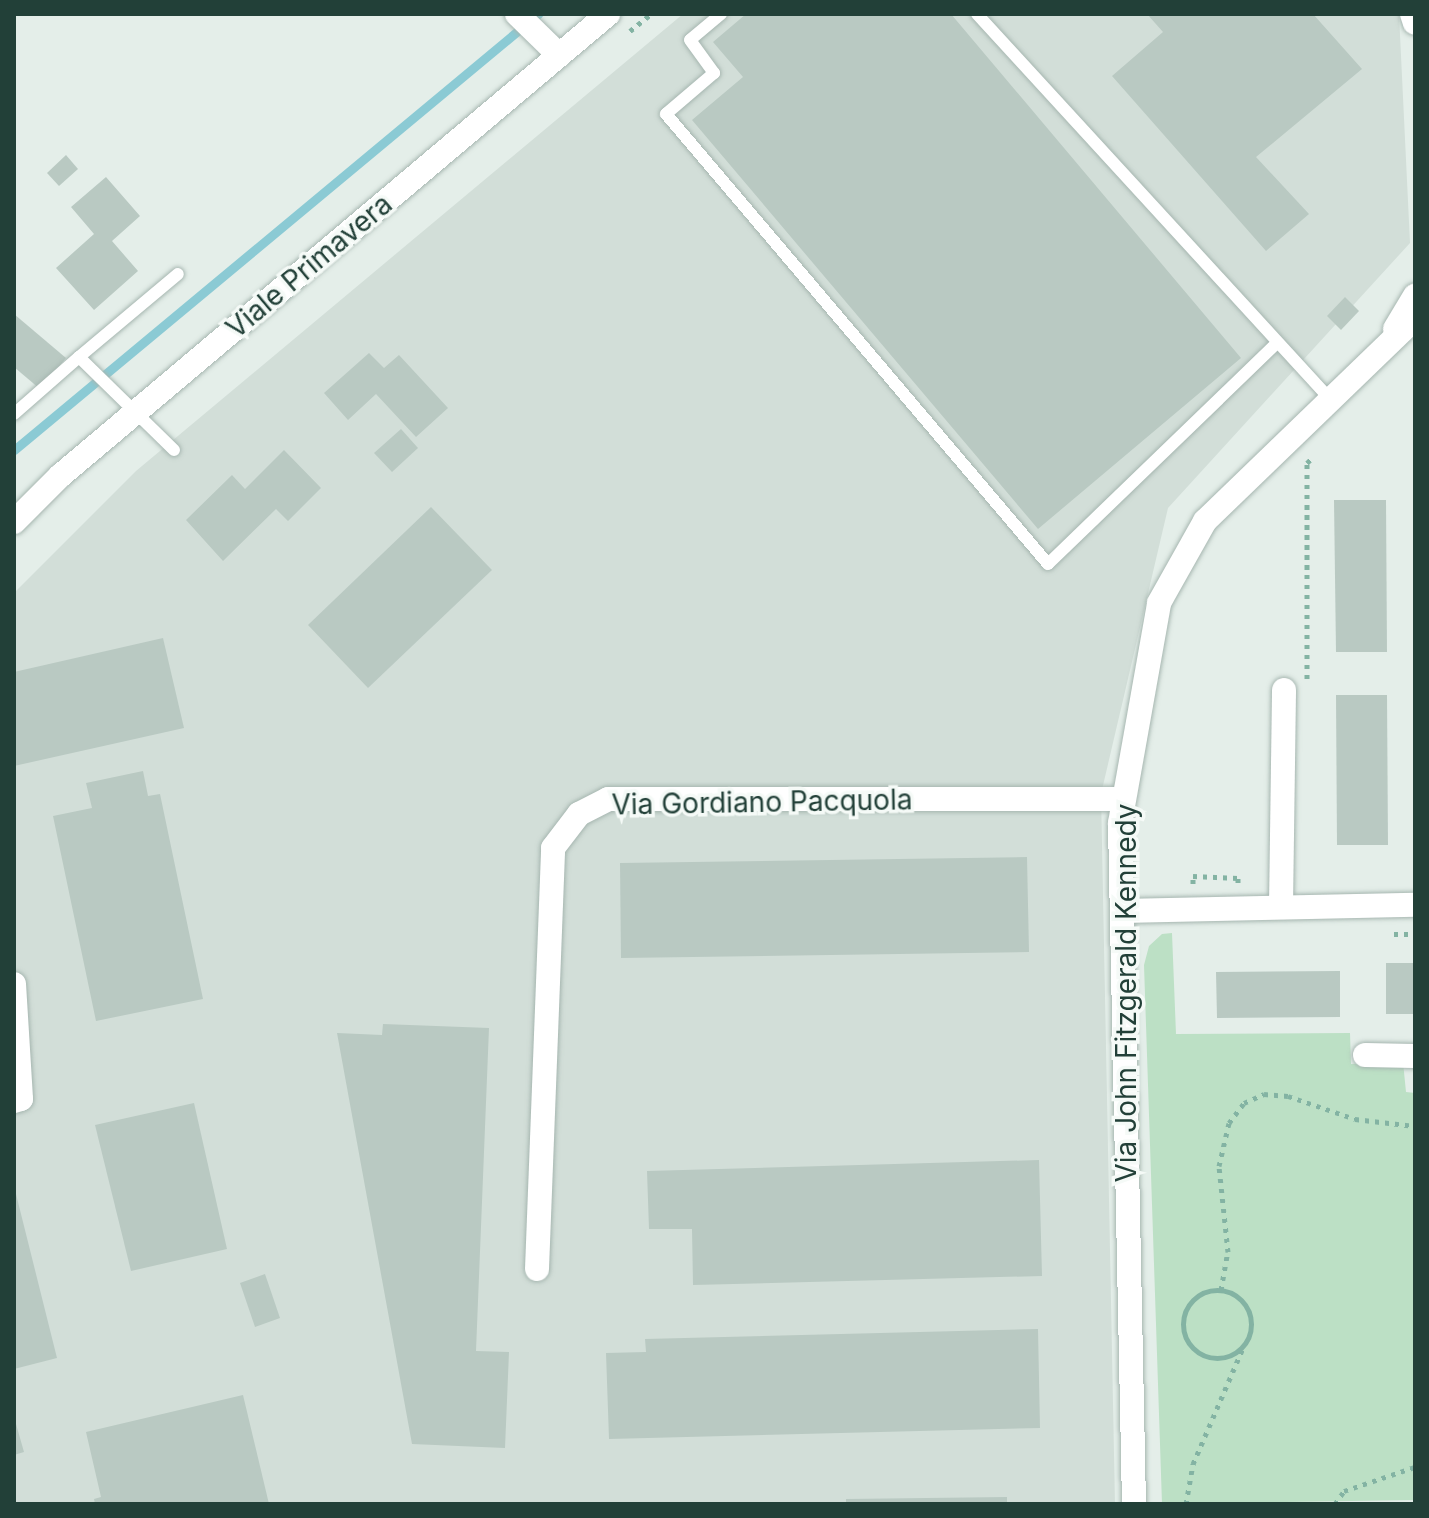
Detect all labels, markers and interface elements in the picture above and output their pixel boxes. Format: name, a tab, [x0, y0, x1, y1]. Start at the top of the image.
street label: Viale Primavera	[219, 187, 399, 345]
street label: Via Gordiano Pacquola	[611, 783, 913, 821]
street label: Via John Fitzgerald Kennedy	[1109, 804, 1143, 1182]

